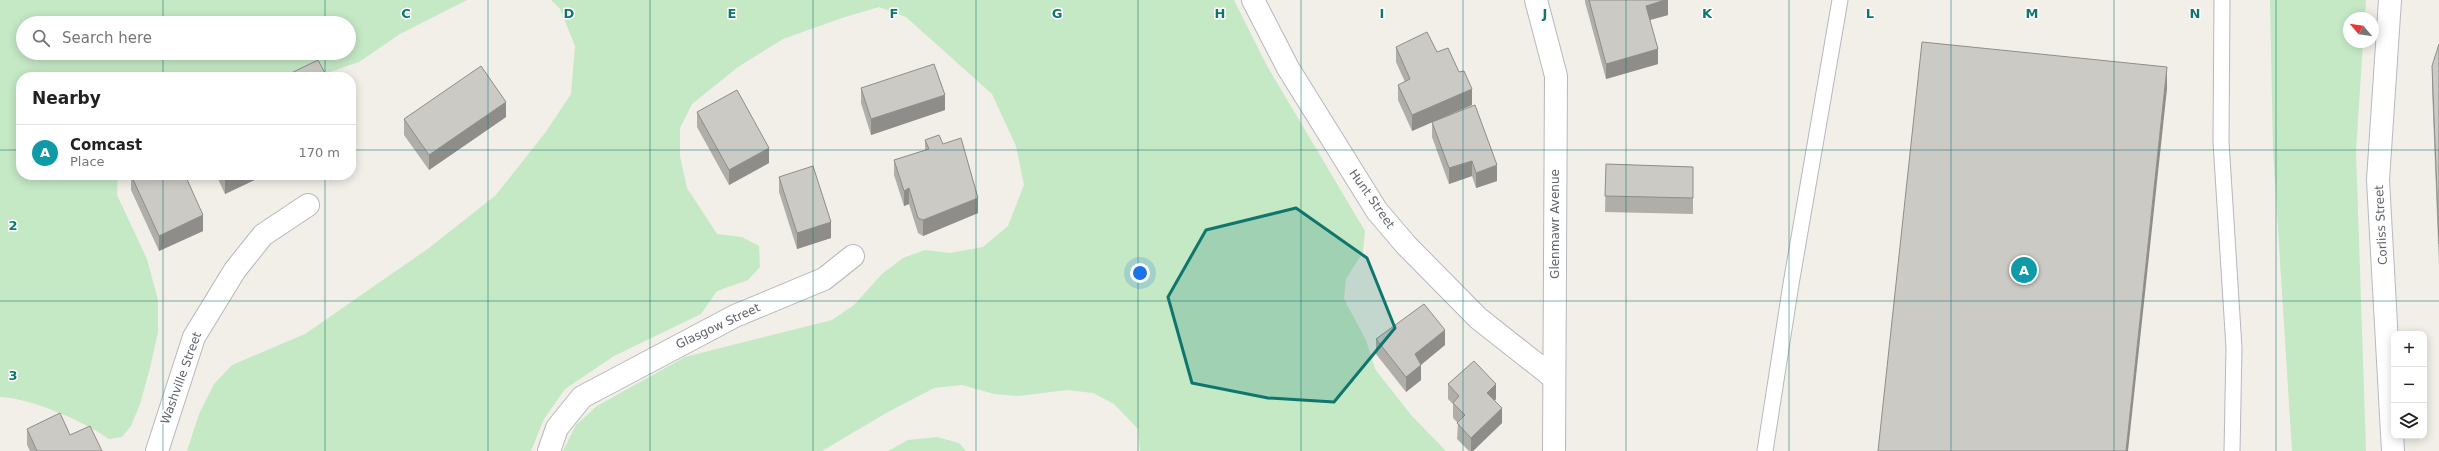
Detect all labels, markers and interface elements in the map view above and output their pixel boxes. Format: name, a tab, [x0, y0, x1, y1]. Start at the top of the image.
text: C	[401, 6, 411, 21]
text: D	[564, 6, 575, 21]
text: E	[728, 6, 736, 21]
text: F	[890, 6, 898, 21]
text: G	[1052, 6, 1062, 21]
text: H	[1215, 6, 1225, 21]
text: I	[1380, 6, 1384, 21]
text: J	[1542, 6, 1547, 21]
text: K	[1702, 6, 1713, 21]
text: L	[1866, 6, 1874, 21]
text: M	[2026, 6, 2038, 21]
text: N	[2190, 6, 2200, 21]
north arrow	[2343, 12, 2379, 48]
search box	[16, 16, 356, 60]
icon: search	[30, 27, 52, 49]
text: Search here	[62, 29, 152, 47]
text: Nearby	[32, 88, 101, 108]
text: Comcast	[70, 136, 142, 154]
text: A	[40, 145, 50, 160]
text: 170 m	[298, 145, 340, 160]
text: Place	[70, 154, 105, 169]
street label: Hunt Street	[1346, 167, 1398, 232]
street label: Glenmawr Avenue	[1548, 169, 1562, 279]
street label: Corliss Street	[2372, 184, 2390, 265]
text: 2	[8, 218, 18, 233]
pin: A	[2011, 255, 2037, 285]
your location	[1130, 263, 1150, 283]
street label: Glasgow Street	[674, 300, 763, 352]
street label: Washville Street	[158, 330, 204, 426]
map controls	[2391, 331, 2427, 439]
button: +	[2391, 331, 2427, 367]
button: −	[2391, 367, 2427, 403]
text: 3	[8, 368, 18, 383]
button: layers	[2391, 403, 2427, 439]

